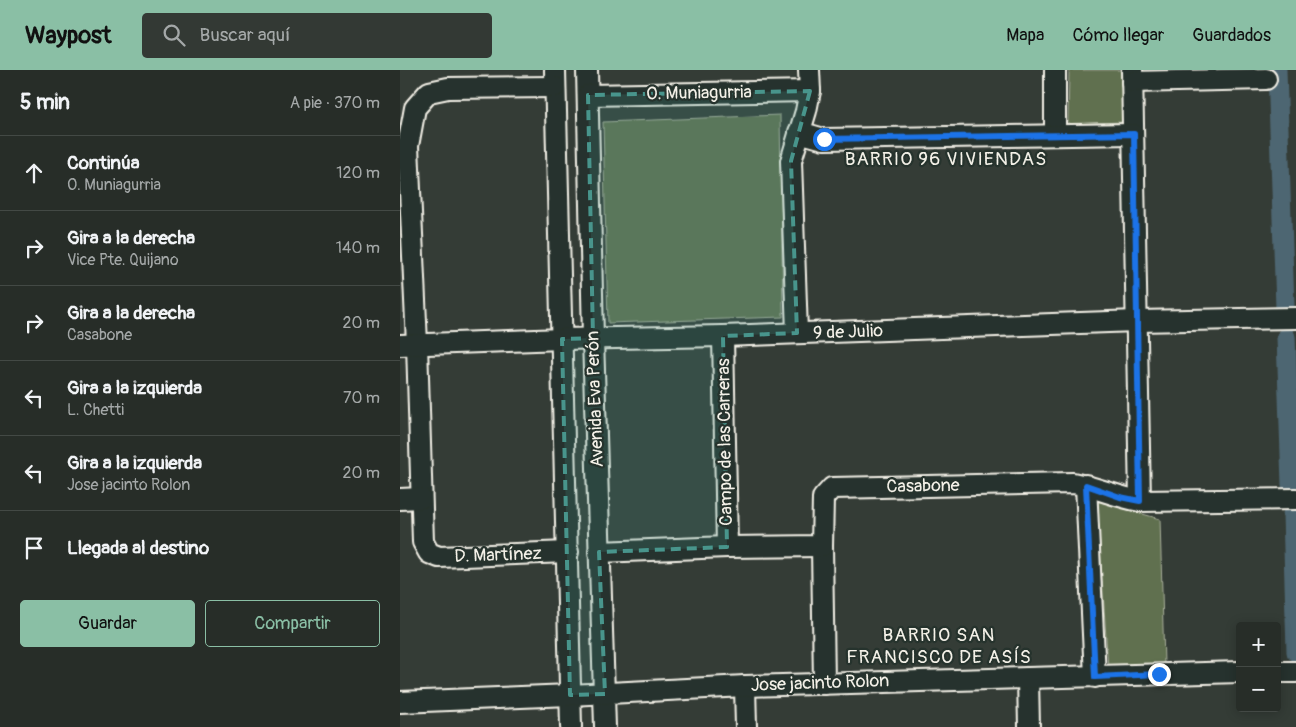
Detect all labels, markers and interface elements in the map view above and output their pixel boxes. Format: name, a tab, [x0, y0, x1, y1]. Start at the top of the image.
search box	[142, 13, 492, 58]
text: Waypost	[25, 21, 112, 50]
icon: search	[160, 21, 188, 49]
text: Buscar aquí	[200, 23, 290, 47]
text: Mapa	[1006, 24, 1044, 47]
text: Cómo llegar	[1072, 24, 1164, 47]
text: Guardados	[1192, 24, 1271, 47]
street label: O. Muniagurria	[646, 81, 752, 105]
text: 5 min	[20, 89, 70, 116]
text: A pie · 370 m	[290, 93, 380, 113]
route start	[813, 128, 836, 151]
district label: BARRIO 96 VIVIENDAS	[845, 147, 1047, 171]
text: Continúa	[67, 151, 140, 175]
icon: ahead	[20, 159, 48, 187]
text: 120 m	[336, 163, 380, 183]
text: O. Muniagurria	[67, 175, 161, 195]
text: Gira a la derecha	[67, 226, 195, 250]
icon: right	[20, 234, 48, 262]
text: 140 m	[336, 238, 380, 258]
text: Vice Pte. Quijano	[67, 250, 179, 270]
text: Gira a la derecha	[67, 301, 195, 325]
icon: right	[20, 309, 48, 337]
text: 20 m	[342, 313, 380, 333]
street label: 9 de Julio	[813, 319, 884, 345]
text: Casabone	[67, 325, 132, 345]
street label: Avenida Eva Perón	[581, 330, 609, 468]
street label: Campo de las Carreras	[712, 358, 738, 526]
text: Gira a la izquierda	[67, 376, 202, 400]
icon: left	[20, 384, 48, 412]
text: 70 m	[343, 388, 380, 408]
text: L. Chetti	[67, 400, 124, 420]
text: Gira a la izquierda	[67, 451, 202, 475]
icon: left	[20, 459, 48, 487]
text: 20 m	[342, 463, 380, 483]
street label: Casabone	[886, 474, 960, 498]
text: Jose jacinto Rolon	[67, 475, 190, 495]
icon: arrive	[20, 534, 48, 562]
text: Llegada al destino	[67, 536, 209, 560]
street label: D. Martínez	[454, 542, 542, 568]
button: Guardar	[20, 600, 195, 647]
button: Compartir	[205, 600, 380, 647]
map controls	[1236, 622, 1281, 712]
button: +	[1236, 622, 1281, 667]
district label: BARRIO SAN FRANCISCO DE ASÍS	[846, 623, 1032, 669]
route end	[1148, 663, 1171, 686]
button: −	[1236, 667, 1281, 712]
street label: Jose jacinto Rolon	[750, 669, 890, 697]

